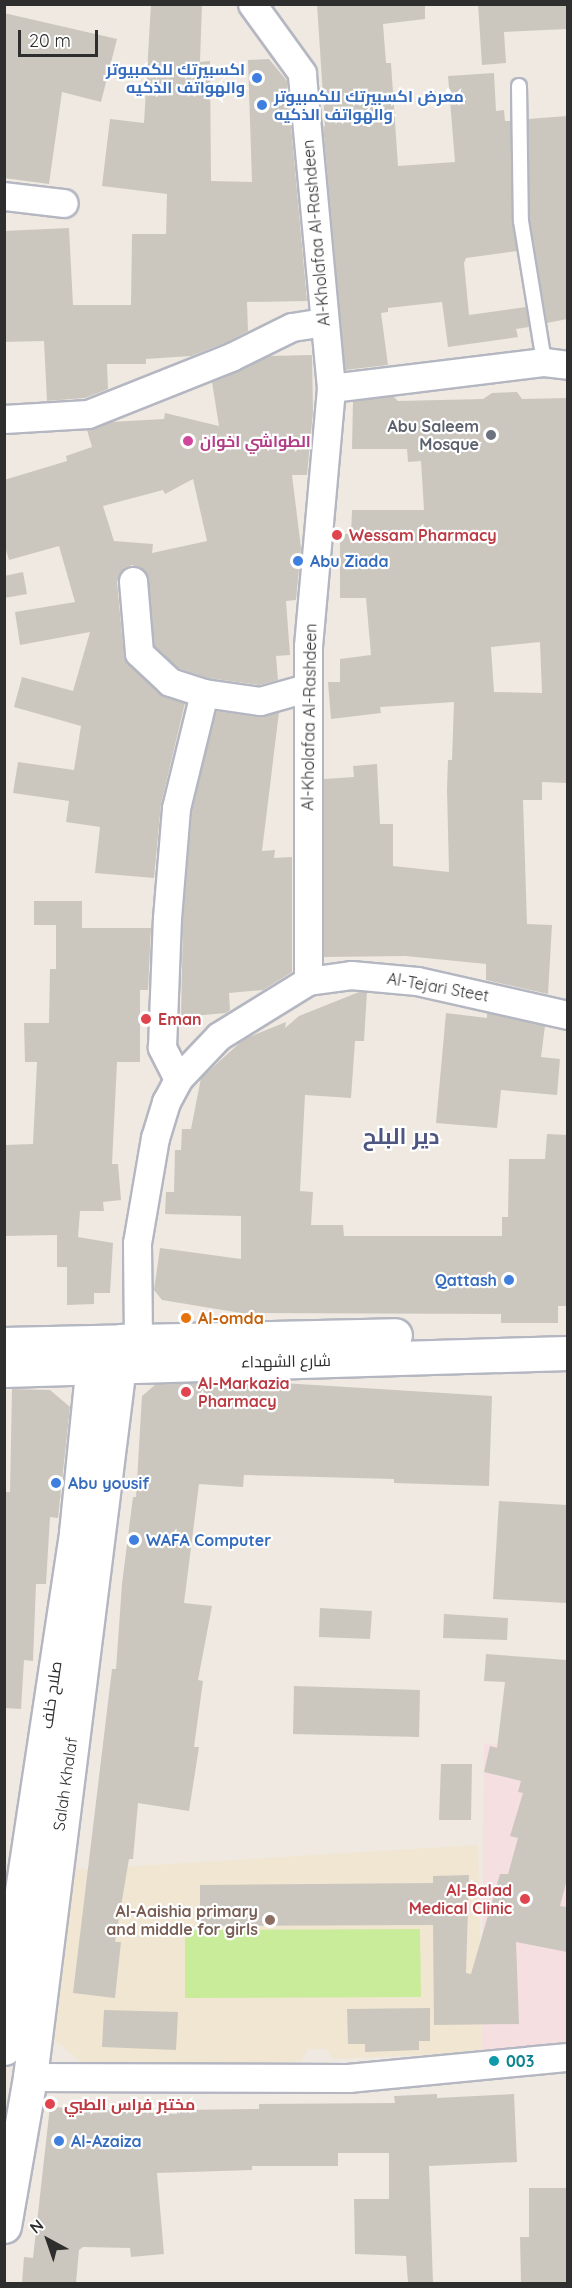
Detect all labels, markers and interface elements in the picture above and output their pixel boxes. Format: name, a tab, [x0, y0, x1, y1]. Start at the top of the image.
scale bar	[21, 18, 100, 56]
text: 20 m	[29, 29, 71, 52]
place label: اكسبيرتك للكمبيوتر والهواتف الذكيه	[106, 59, 245, 97]
marker: اكسبيرتك للكمبيوتر والهواتف الذكيه	[250, 71, 264, 85]
place label: معرض اكسبيرتك للكمبيوتر والهواتف الذكيه	[274, 86, 464, 124]
marker: معرض اكسبيرتك للكمبيوتر والهواتف الذكيه	[255, 98, 269, 112]
street label: Al-Kholafaa Al-Rashdeen	[298, 139, 334, 327]
place label: Abu Saleem Mosque	[387, 416, 479, 454]
marker: Abu Saleem Mosque	[484, 428, 498, 442]
place label: الطواشي اخوان	[200, 431, 311, 451]
marker: الطواشي اخوان	[181, 434, 195, 448]
place label: Wessam Pharmacy	[349, 525, 497, 545]
marker: Wessam Pharmacy	[330, 528, 344, 542]
place label: Abu Ziada	[310, 551, 388, 571]
marker: Abu Ziada	[291, 554, 305, 568]
street label: Al-Kholafaa Al-Rashdeen	[298, 623, 320, 811]
street label: Al-Tejari Steet	[386, 969, 490, 1005]
place label: Eman	[158, 1009, 201, 1029]
marker: Eman	[139, 1012, 153, 1026]
district label: دير البلح	[363, 1124, 439, 1150]
place label: Qattash	[435, 1270, 497, 1290]
marker: Qattash	[502, 1273, 516, 1287]
place label: Al-omda	[198, 1308, 264, 1328]
marker: Al-omda	[179, 1311, 193, 1325]
street label: شارع الشهداء	[241, 1351, 331, 1371]
place label: Al-Markazia Pharmacy	[198, 1373, 290, 1411]
marker: Al-Markazia Pharmacy	[179, 1385, 193, 1399]
place label: Abu yousif	[68, 1473, 149, 1493]
marker: Abu yousif	[49, 1476, 63, 1490]
place label: WAFA Computer	[146, 1530, 271, 1550]
marker: WAFA Computer	[127, 1533, 141, 1547]
street label: صلاح خلف	[37, 1660, 65, 1730]
street label: Salah Khalaf	[49, 1736, 81, 1832]
place label: Al-Balad Medical Clinic	[409, 1880, 512, 1918]
marker: Al-Balad Medical Clinic	[516, 1890, 534, 1908]
place label: Al-Aaishia primary and middle for girls	[106, 1901, 258, 1939]
marker: Al-Aaishia primary and middle for girls	[263, 1913, 277, 1927]
place label: 003	[506, 2051, 534, 2071]
marker: 003	[487, 2054, 501, 2068]
place label: مختبر فراس الطبي	[64, 2094, 195, 2114]
marker: مختبر فراس الطبي	[41, 2095, 59, 2113]
place label: Al-Azaiza	[71, 2131, 141, 2151]
marker: Al-Azaiza	[52, 2134, 66, 2148]
north arrow	[18, 2210, 78, 2270]
text: N	[25, 2215, 47, 2238]

